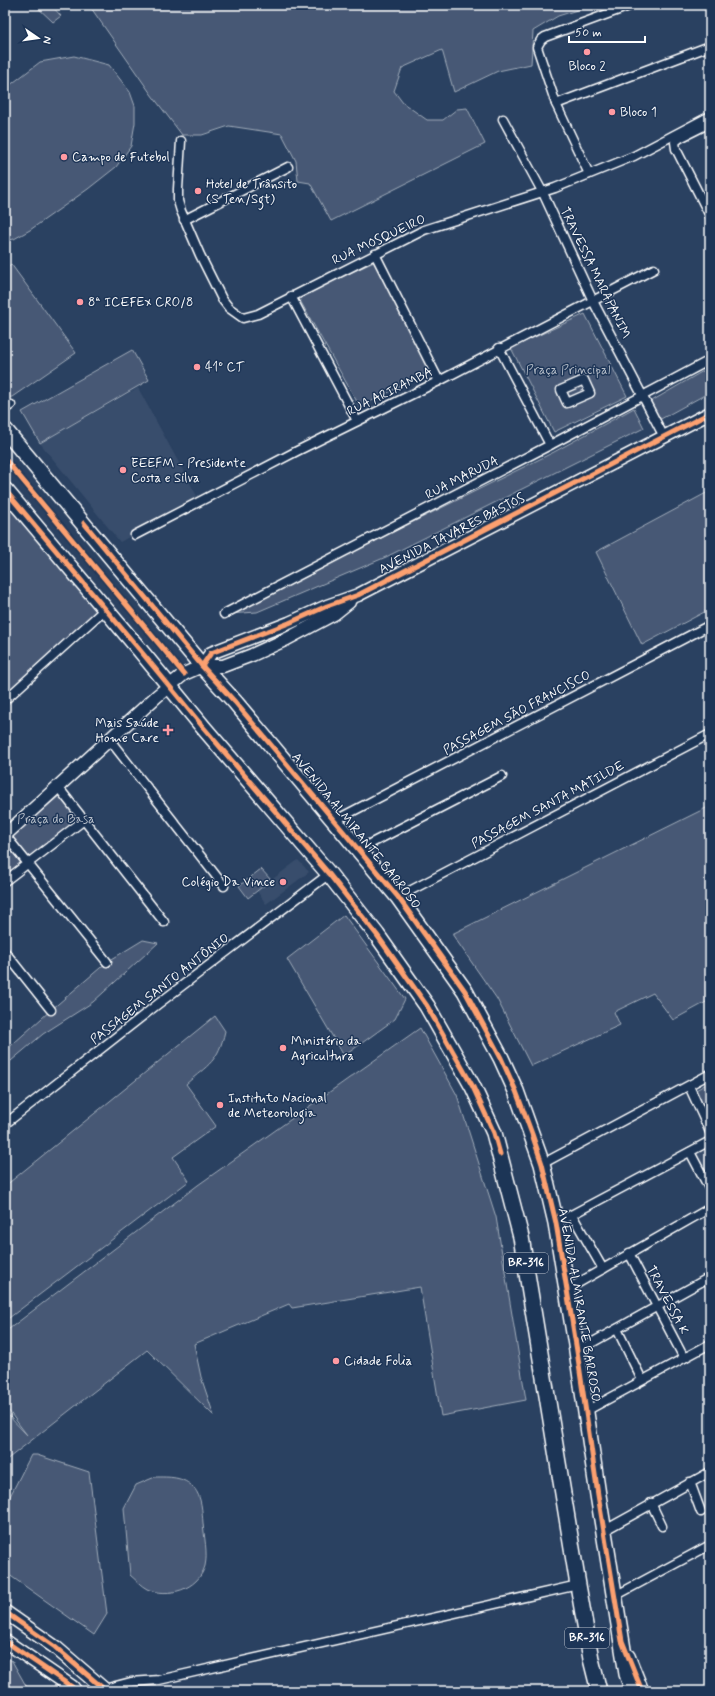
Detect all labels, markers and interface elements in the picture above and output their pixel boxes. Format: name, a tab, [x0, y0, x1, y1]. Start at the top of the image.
north arrow	[18, 18, 58, 58]
scale bar	[569, 18, 645, 44]
text: 50 m	[575, 25, 602, 41]
text: N	[39, 35, 54, 45]
marker: Bloco 2	[582, 47, 592, 57]
place label: Bloco 2	[568, 58, 606, 75]
place label: Bloco 1	[620, 104, 657, 121]
marker: Bloco 1	[607, 107, 617, 117]
place label: Campo de Futebol	[72, 149, 170, 166]
marker: Campo de Futebol	[59, 152, 69, 162]
place label: Hotel de Trânsito (S Ten/Sgt)	[206, 176, 297, 210]
marker: Hotel de Trânsito (S Ten/Sgt)	[193, 186, 203, 196]
street label: TRAVESSA MARAPANIM	[556, 205, 634, 341]
street label: RUA MOSQUEIRO	[329, 211, 429, 269]
place label: 8ª ICEFEx CRO/8	[88, 294, 193, 311]
marker: 8ª ICEFEx CRO/8	[75, 297, 85, 307]
place label: 41º CT	[205, 359, 245, 376]
marker: 41º CT	[192, 362, 202, 372]
park label: Praça Principal	[526, 362, 611, 379]
street label: RUA ARIRAMBA	[344, 364, 436, 420]
street label: RUA MARUDA	[422, 452, 502, 504]
place label: EEEFM - Presidente Costa e Silva	[131, 455, 246, 487]
marker: EEEFM - Presidente Costa e Silva	[118, 465, 128, 475]
street label: AVENIDA TAVARES BASTOS	[376, 490, 528, 578]
street label: PASSAGEM SÃO FRANCISCO	[440, 667, 594, 759]
place label: Mais Saúde Home Care	[95, 715, 159, 747]
marker: Mais Saúde Home Care	[162, 724, 174, 736]
street label: AVENIDA ALMIRANTE BARROSO	[288, 749, 424, 913]
street label: PASSAGEM SANTA MATILDE	[469, 757, 627, 853]
park label: Praça do Basa	[17, 811, 95, 828]
place label: Colégio Da Vince	[181, 874, 275, 891]
marker: Colégio Da Vince	[278, 877, 288, 887]
street label: PASSAGEM SANTO ANTÔNIO	[87, 930, 233, 1048]
place label: Ministério da Agricultura	[291, 1033, 361, 1065]
marker: Ministério da Agricultura	[278, 1043, 288, 1053]
place label: Instituto Nacional de Meteorologia	[228, 1090, 327, 1124]
marker: Instituto Nacional de Meteorologia	[215, 1100, 225, 1110]
street label: AVENIDA ALMIRANTE BARROSO	[554, 1207, 604, 1403]
road number: BR-316	[504, 1253, 548, 1273]
street label: TRAVESSA K	[642, 1263, 692, 1338]
place label: Cidade Folia	[344, 1353, 413, 1370]
marker: Cidade Folia	[331, 1356, 341, 1366]
road number: BR-316	[565, 1628, 609, 1648]

